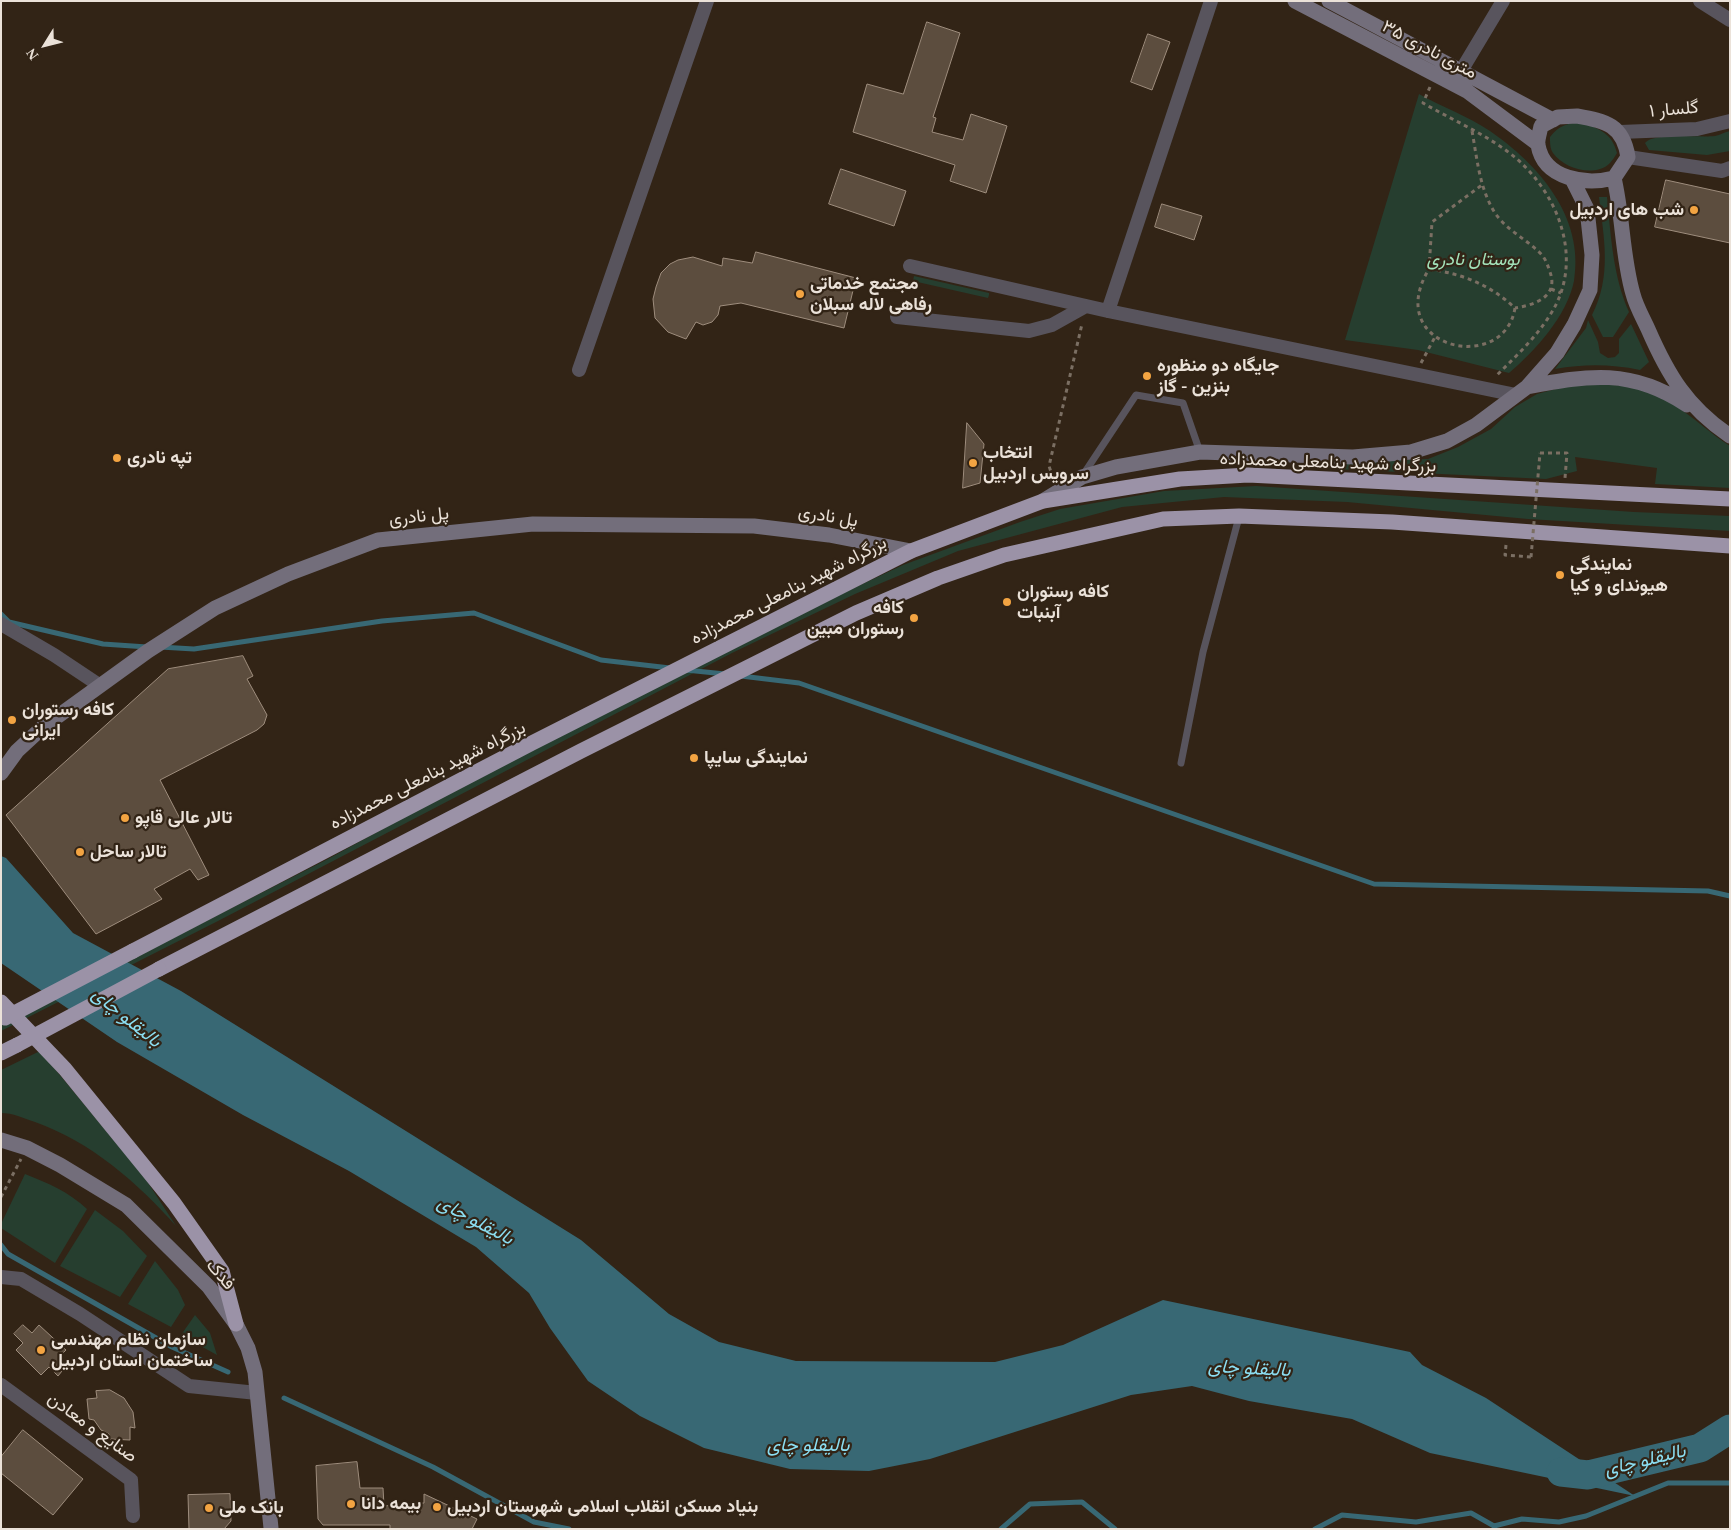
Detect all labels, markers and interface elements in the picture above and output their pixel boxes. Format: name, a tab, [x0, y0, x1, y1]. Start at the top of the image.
street label: ۳۵ متری نادری	[1378, 16, 1480, 84]
north arrow	[20, 20, 70, 70]
text: N	[23, 46, 42, 63]
street label: گلسار ۱	[1648, 97, 1700, 123]
place label: شب های اردبیل	[1569, 199, 1684, 221]
marker: شب های اردبیل	[1688, 204, 1700, 216]
park label: بوستان نادری	[1426, 249, 1520, 271]
place label: مجتمع خدماتی رفاهی لاله سبلان	[810, 273, 932, 316]
marker: مجتمع خدماتی رفاهی لاله سبلان	[794, 288, 806, 300]
place label: جایگاه دو منظوره بنزین - گاز	[1157, 355, 1279, 398]
marker: جایگاه دو منظوره بنزین - گاز	[1141, 370, 1153, 382]
place label: انتخاب سرویس اردبیل	[983, 442, 1089, 484]
place label: تپه نادری	[127, 447, 192, 469]
street label: بزرگراه شهید بنامعلی محمدزاده	[1219, 448, 1437, 478]
marker: تپه نادری	[111, 452, 123, 464]
marker: انتخاب سرویس اردبیل	[967, 457, 979, 469]
street label: پل نادری	[797, 502, 859, 532]
street label: پل نادری	[388, 503, 450, 531]
street label: بزرگراه شهید بنامعلی محمدزاده	[688, 532, 890, 650]
place label: نمایندگی هیوندای و کیا	[1570, 554, 1668, 596]
marker: نمایندگی هیوندای و کیا	[1554, 569, 1566, 581]
place label: کافه رستوران آبنبات	[1017, 581, 1109, 624]
marker: کافه رستوران آبنبات	[1001, 596, 1013, 608]
place label: کافه رستوران مبین	[807, 597, 904, 640]
marker: کافه رستوران مبین	[908, 612, 920, 624]
place label: کافه رستوران ایرانی	[22, 699, 114, 742]
marker: کافه رستوران ایرانی	[6, 714, 18, 726]
street label: بزرگراه شهید بنامعلی محمدزاده	[327, 717, 529, 835]
place label: نمایندگی سایپا	[704, 747, 808, 769]
marker: نمایندگی سایپا	[688, 752, 700, 764]
place label: تالار عالی قاپو	[135, 807, 232, 829]
marker: تالار عالی قاپو	[119, 812, 131, 824]
place label: تالار ساحل	[90, 841, 167, 863]
marker: تالار ساحل	[74, 846, 86, 858]
water label: بالیقلو چای	[87, 983, 165, 1053]
water label: بالیقلو چای	[433, 1192, 517, 1250]
street label: فدک	[201, 1255, 239, 1295]
place label: سازمان نظام مهندسی ساختمان استان اردبیل	[51, 1329, 213, 1372]
marker: سازمان نظام مهندسی ساختمان استان اردبیل	[35, 1344, 47, 1356]
water label: بالیقلو چای	[1207, 1355, 1291, 1383]
street label: صنایع و معادن	[43, 1388, 141, 1468]
water label: بالیقلو چای	[767, 1435, 849, 1457]
water label: بالیقلو چای	[1602, 1440, 1688, 1482]
place label: بیمه دانا	[361, 1493, 421, 1515]
place label: بنیاد مسکن انقلاب اسلامی شهرستان اردبیل	[447, 1496, 758, 1518]
place label: بانک ملی	[219, 1497, 284, 1519]
marker: بیمه دانا	[345, 1498, 357, 1510]
marker: بنیاد مسکن انقلاب اسلامی شهرستان اردبیل	[431, 1501, 443, 1513]
marker: بانک ملی	[203, 1502, 215, 1514]

